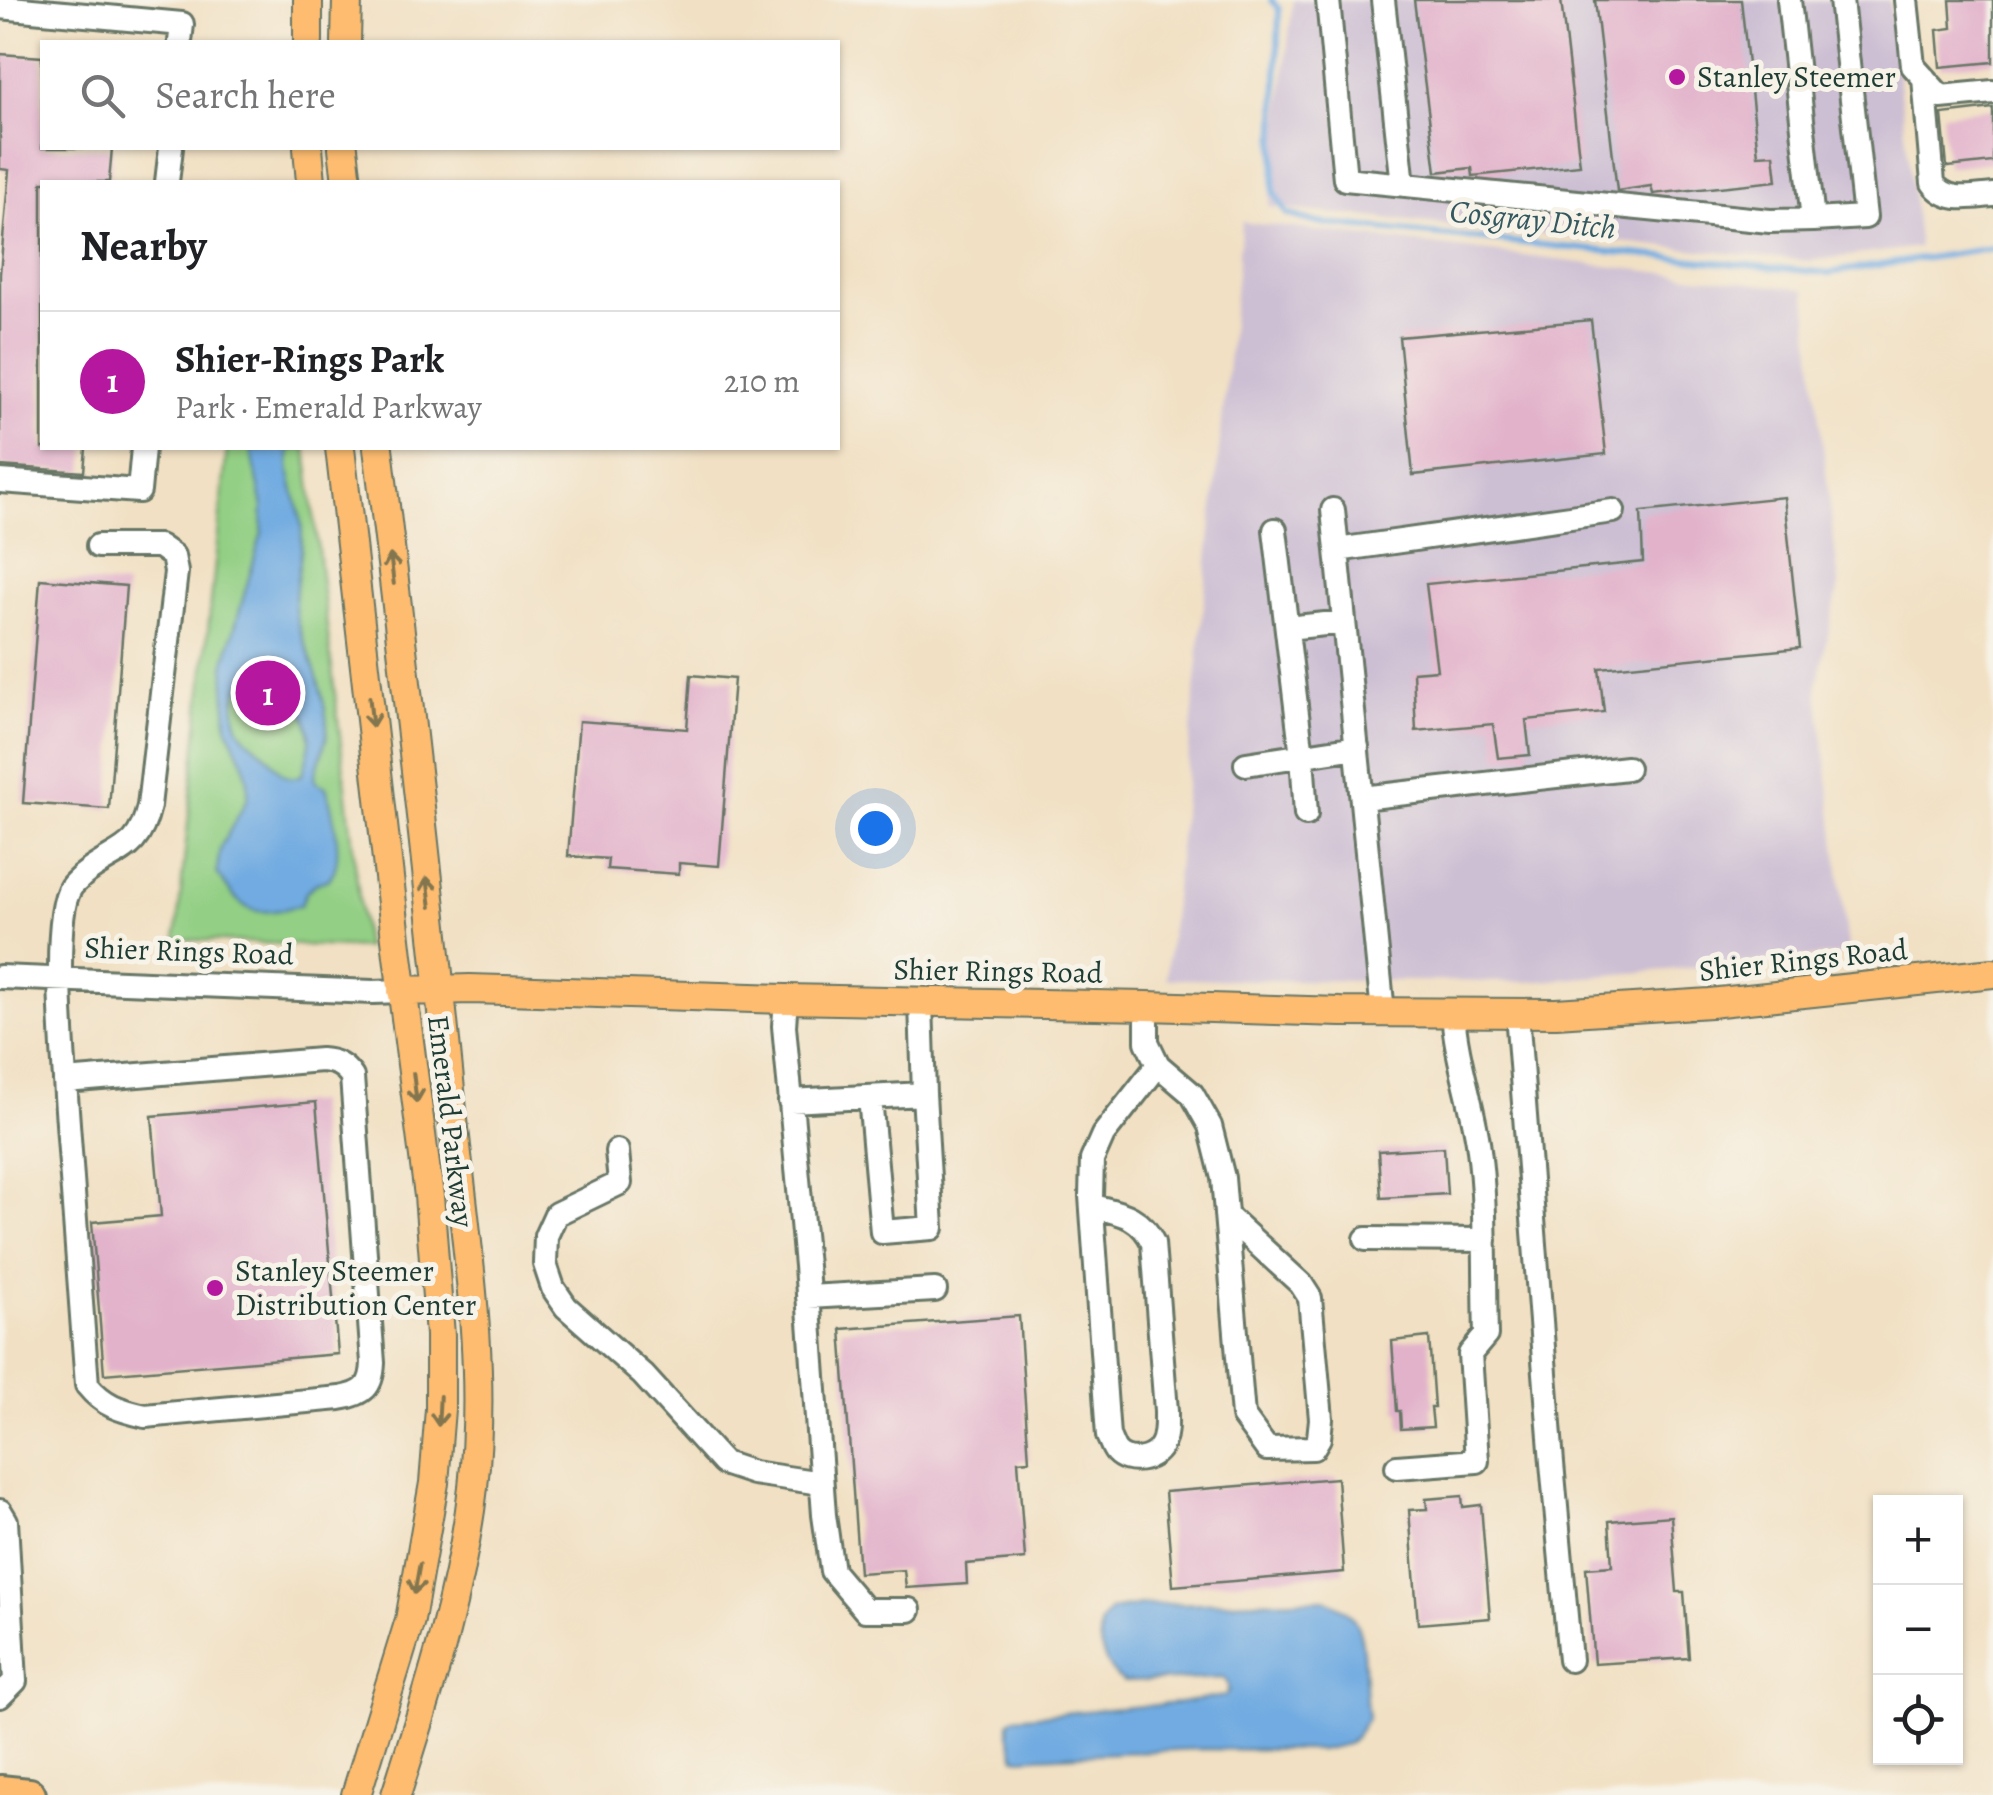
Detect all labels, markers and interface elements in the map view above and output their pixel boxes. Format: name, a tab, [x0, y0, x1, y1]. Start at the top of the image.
search box	[40, 40, 840, 150]
place label: Stanley Steemer	[1697, 57, 1896, 97]
marker: Stanley Steemer	[1666, 66, 1688, 88]
icon: search	[75, 68, 130, 123]
text: Search here	[155, 69, 336, 121]
water label: Cosgray Ditch	[1448, 188, 1618, 250]
text: Nearby	[80, 217, 207, 274]
text: Shier-Rings Park	[175, 333, 444, 385]
text: 1	[107, 359, 118, 403]
text: 210 m	[724, 359, 800, 403]
text: Park · Emerald Parkway	[175, 385, 482, 429]
one-way arrow	[382, 554, 401, 586]
pin: 1	[236, 656, 300, 730]
one-way arrow	[362, 695, 381, 727]
your location	[850, 803, 901, 854]
one-way arrow	[419, 877, 438, 909]
street label: Shier Rings Road	[84, 927, 295, 975]
street label: Shier Rings Road	[1697, 929, 1910, 991]
street label: Shier Rings Road	[893, 949, 1104, 993]
street label: Emerald Parkway	[418, 1013, 484, 1230]
one-way arrow	[406, 1071, 424, 1103]
place label: Stanley Steemer Distribution Center	[235, 1251, 477, 1325]
marker: Stanley Steemer Distribution Center	[204, 1277, 226, 1299]
one-way arrow	[429, 1395, 448, 1427]
map controls	[1873, 1495, 1963, 1765]
button: +	[1873, 1495, 1963, 1585]
one-way arrow	[407, 1562, 426, 1595]
button: −	[1873, 1585, 1963, 1675]
button: locate	[1873, 1675, 1963, 1765]

